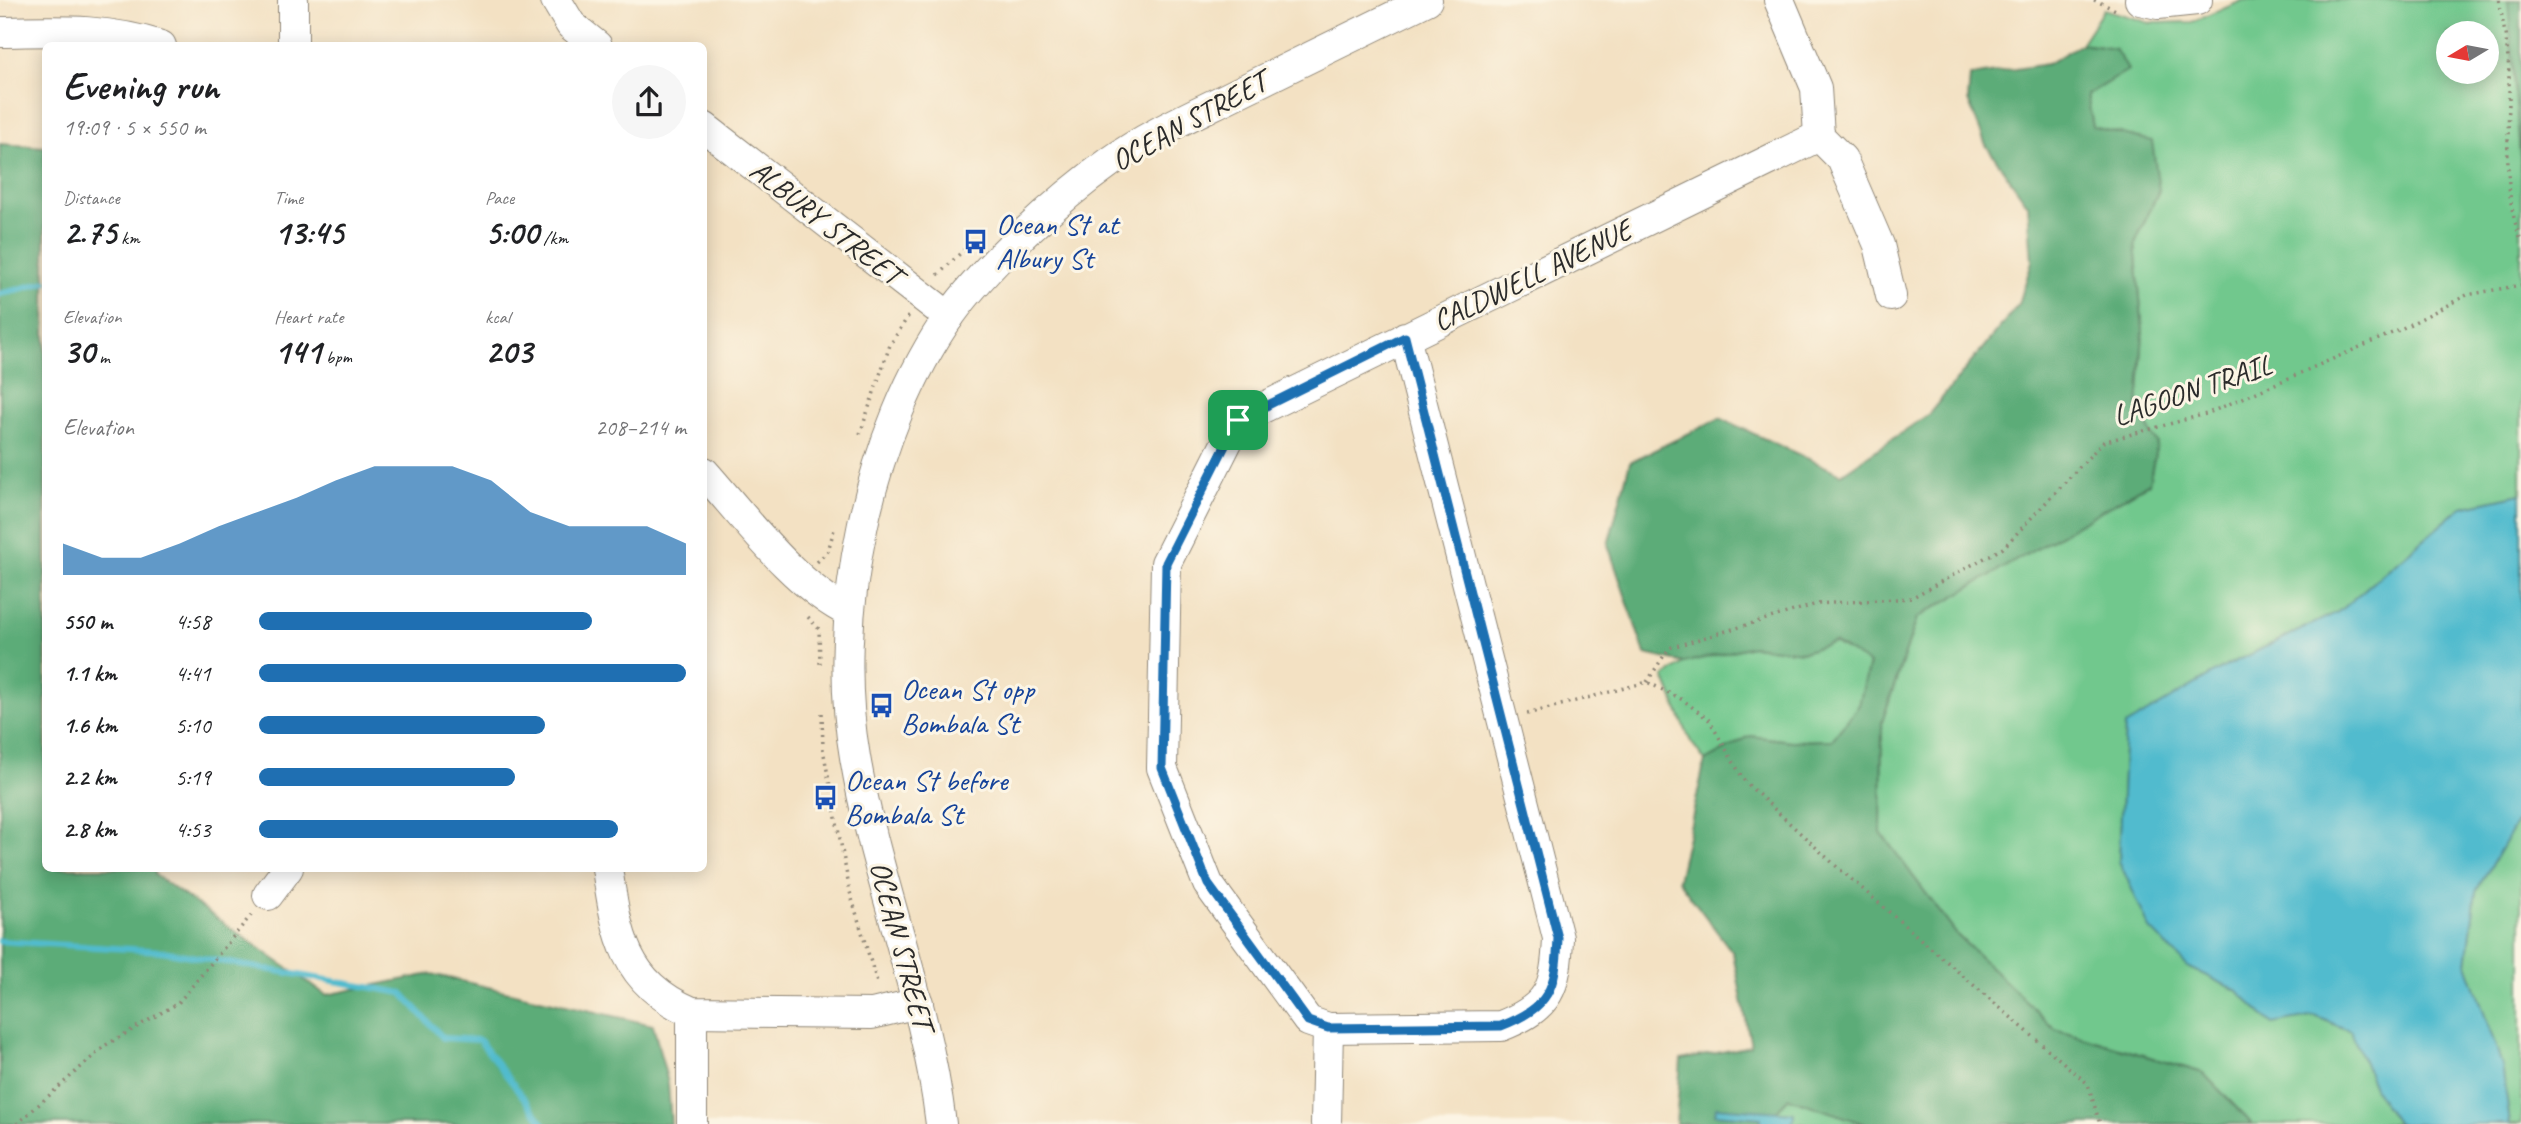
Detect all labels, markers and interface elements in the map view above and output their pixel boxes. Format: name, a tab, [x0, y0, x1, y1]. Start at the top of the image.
north arrow	[2436, 21, 2499, 84]
map controls	[2436, 21, 2499, 84]
street label: OCEAN STREET	[1104, 59, 1280, 179]
text: Evening run	[63, 63, 219, 110]
button: share	[612, 65, 686, 139]
text: 19:09 · 5 × 550 m	[63, 113, 206, 142]
street label: ALBURY STREET	[742, 151, 915, 298]
text: Distance	[63, 186, 120, 210]
text: Time	[274, 186, 303, 210]
text: Pace	[485, 186, 514, 210]
place label: Ocean St at Albury St	[996, 205, 1121, 277]
street label: CALDWELL AVENUE	[1426, 209, 1641, 340]
text: 2.75	[63, 210, 116, 255]
text: 13:45	[274, 210, 343, 255]
text: 5:00	[485, 210, 539, 255]
text: km	[116, 226, 140, 250]
text: /km	[539, 226, 568, 250]
bus stop icon: Ocean St at Albury St	[962, 227, 990, 255]
text: Elevation	[63, 305, 121, 329]
text: Heart rate	[274, 305, 343, 329]
text: kcal	[485, 305, 510, 329]
text: 30	[63, 329, 95, 374]
text: 141	[274, 329, 321, 374]
text: 203	[485, 329, 532, 374]
text: m	[95, 345, 110, 369]
text: bpm	[321, 345, 352, 369]
street label: LAGOON TRAIL	[2108, 345, 2277, 435]
pin	[1208, 390, 1268, 450]
icon: arrive	[1219, 401, 1257, 439]
text: Elevation	[63, 413, 134, 442]
text: 208–214 m	[595, 413, 686, 442]
text: 550 m	[63, 607, 112, 636]
text: 4:58	[175, 607, 211, 636]
text: 1.1 km	[63, 659, 117, 688]
text: 4:41	[175, 659, 211, 688]
place label: Ocean St opp Bombala St	[901, 670, 1036, 742]
bus stop icon: Ocean St opp Bombala St	[867, 692, 895, 720]
text: 1.6 km	[63, 711, 117, 740]
text: 5:10	[175, 711, 211, 740]
place label: Ocean St before Bombala St	[845, 761, 1010, 833]
text: 2.2 km	[63, 763, 117, 792]
text: 5:19	[175, 763, 211, 792]
bus stop icon: Ocean St before Bombala St	[811, 783, 839, 811]
text: 2.8 km	[63, 815, 117, 844]
text: 4:53	[175, 815, 211, 844]
street label: OCEAN STREET	[861, 857, 945, 1040]

